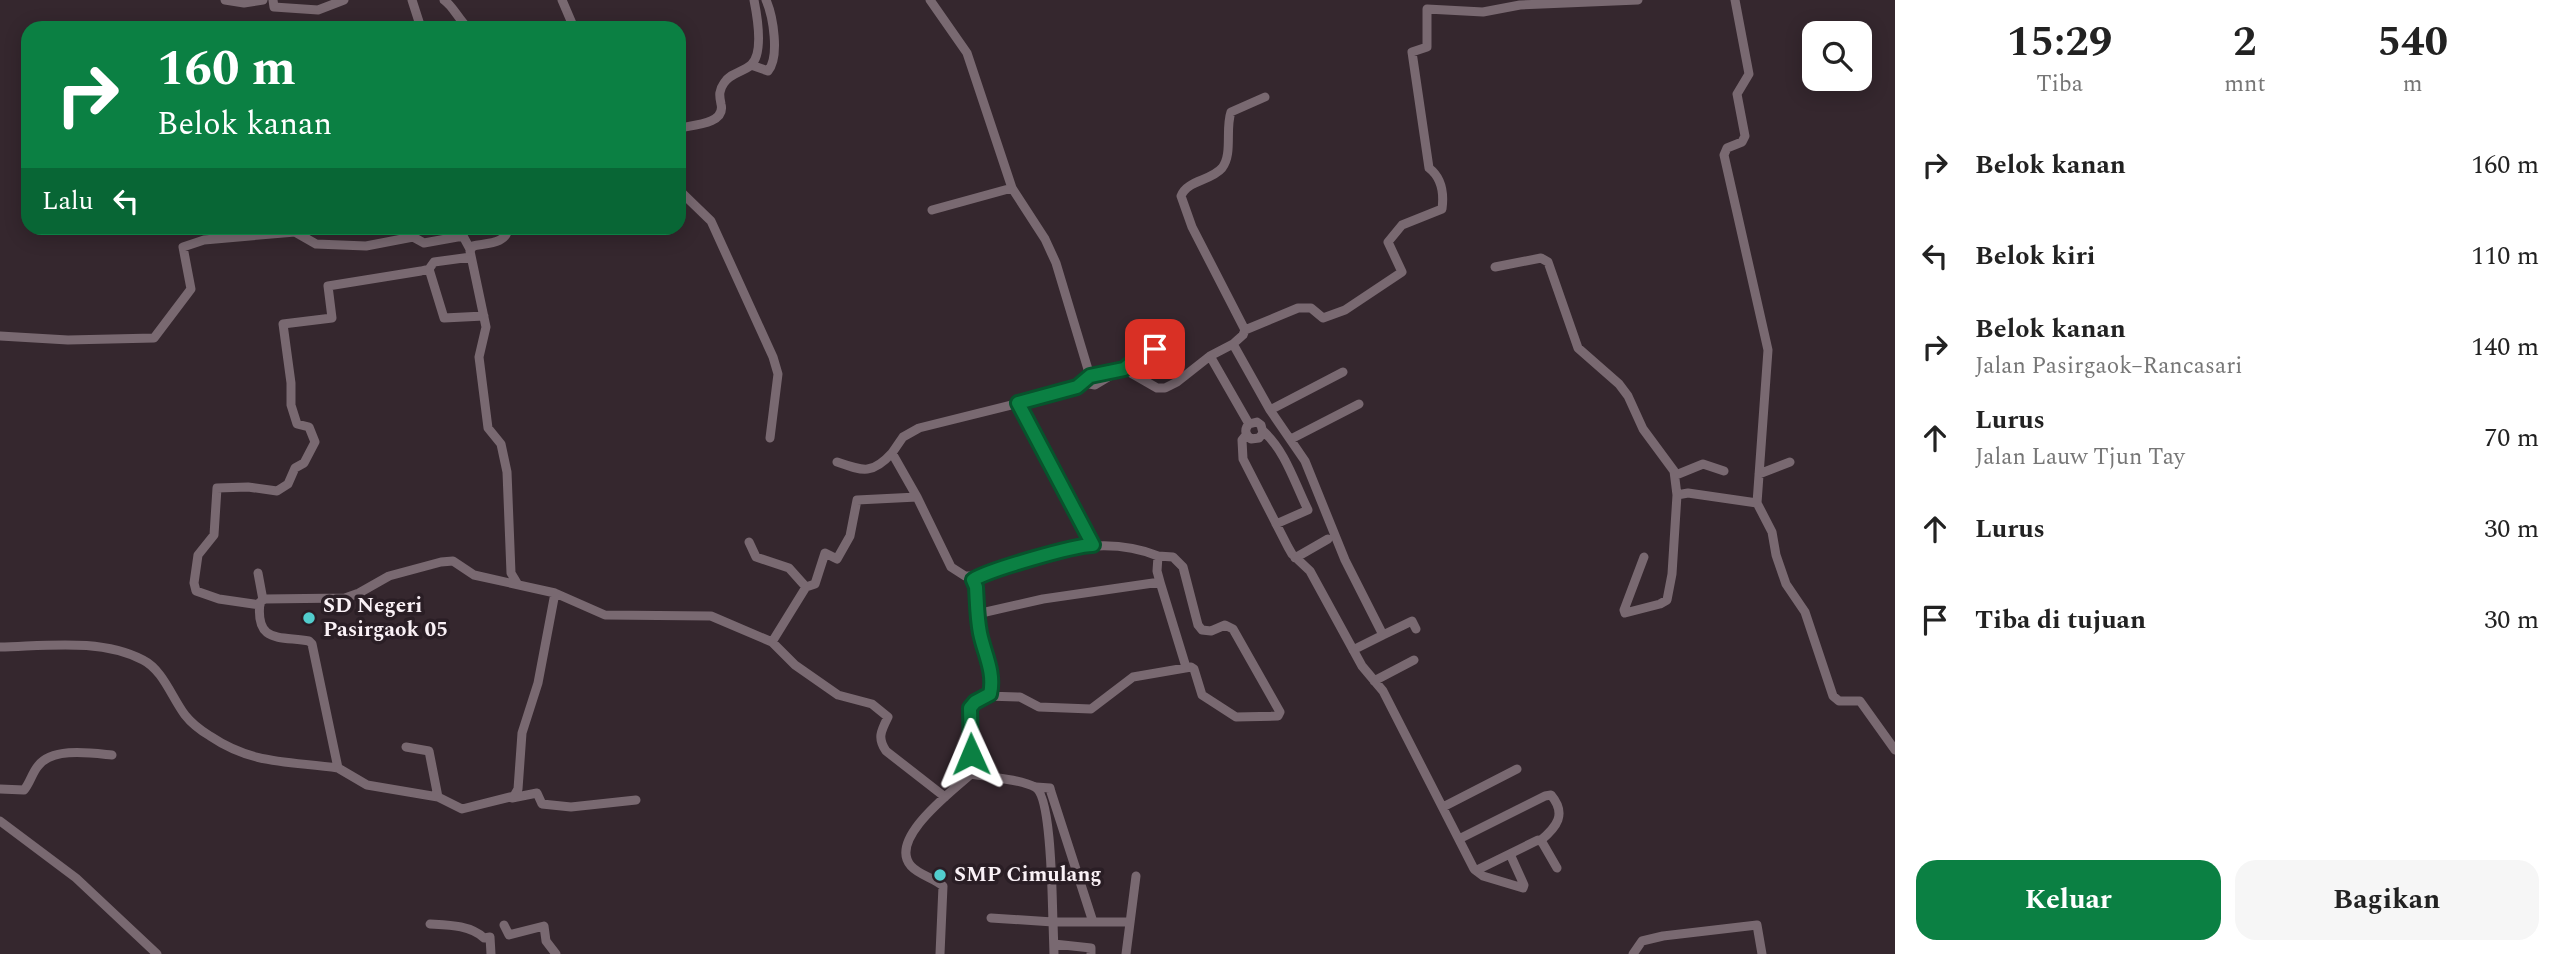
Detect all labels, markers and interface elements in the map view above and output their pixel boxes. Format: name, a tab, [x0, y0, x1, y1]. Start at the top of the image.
text: 15:29	[2007, 11, 2112, 74]
text: 2	[2233, 11, 2257, 74]
text: 540	[2377, 11, 2448, 74]
map controls	[1802, 21, 1872, 91]
button: search	[1802, 21, 1872, 91]
text: 160 m	[157, 32, 296, 107]
icon: right	[42, 49, 133, 140]
text: Tiba	[2036, 67, 2083, 102]
text: mnt	[2224, 67, 2266, 102]
text: m	[2403, 67, 2423, 102]
text: Belok kanan	[157, 100, 332, 149]
text: Belok kanan	[1975, 145, 2126, 185]
text: 160 m	[2471, 145, 2539, 185]
icon: right	[1916, 146, 1954, 184]
text: Lalu	[42, 181, 93, 221]
icon: left	[107, 182, 145, 220]
text: Belok kiri	[1975, 236, 2095, 276]
text: 110 m	[2471, 236, 2539, 276]
icon: left	[1916, 237, 1954, 275]
text: Belok kanan	[1975, 309, 2126, 349]
pin	[1125, 319, 1185, 379]
text: 140 m	[2471, 327, 2539, 367]
icon: right	[1916, 328, 1954, 366]
icon: arrive	[1136, 330, 1174, 368]
text: Jalan Pasirgaok–Rancasari	[1975, 349, 2243, 384]
text: Lurus	[1975, 400, 2045, 440]
text: 70 m	[2484, 418, 2539, 458]
icon: ahead	[1916, 419, 1954, 457]
text: Jalan Lauw Tjun Tay	[1975, 440, 2185, 475]
text: Lurus	[1975, 509, 2045, 549]
text: 30 m	[2484, 509, 2539, 549]
icon: ahead	[1916, 510, 1954, 548]
place label: SD Negeri Pasirgaok 05	[323, 590, 448, 646]
text: Tiba di tujuan	[1975, 600, 2146, 640]
text: 30 m	[2484, 600, 2539, 640]
icon: arrive	[1916, 601, 1954, 639]
marker: SD Negeri Pasirgaok 05	[301, 610, 317, 626]
position arrow	[934, 717, 1008, 791]
place label: SMP Cimulang	[954, 859, 1102, 891]
button: Keluar	[1916, 860, 2221, 940]
button: Bagikan	[2235, 860, 2539, 940]
marker: SMP Cimulang	[932, 867, 948, 883]

